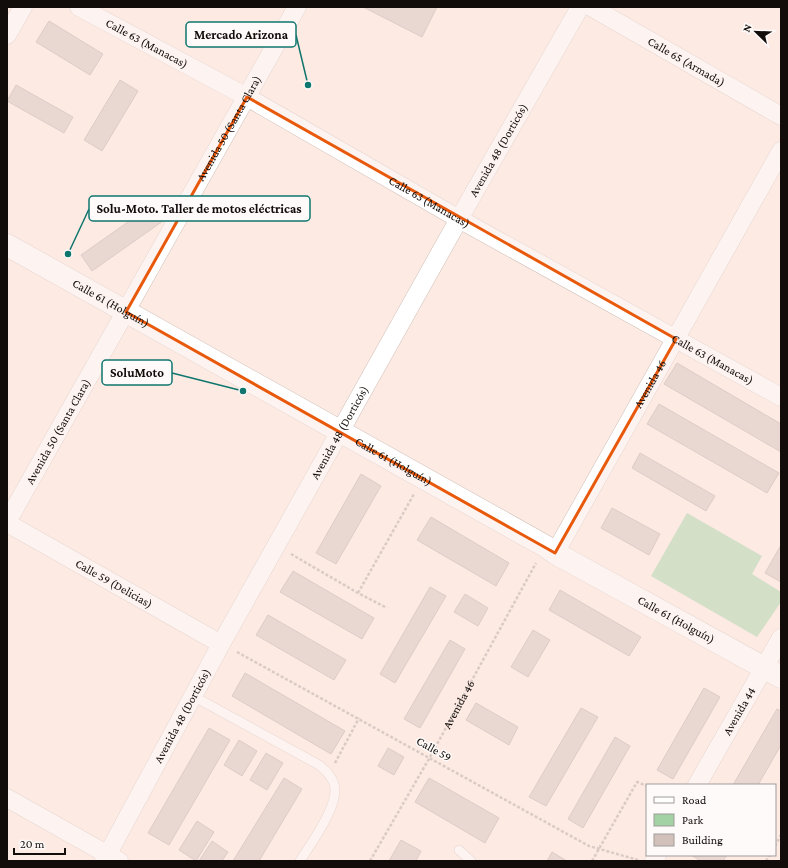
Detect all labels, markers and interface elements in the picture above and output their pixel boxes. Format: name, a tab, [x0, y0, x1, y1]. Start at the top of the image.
north arrow	[736, 12, 776, 52]
street label: Calle 63 (Manacas)	[103, 16, 190, 71]
callout: Mercado Arizona	[186, 22, 296, 47]
text: N	[740, 22, 754, 34]
text: Mercado Arizona	[194, 27, 289, 42]
street label: Calle 65 (Armada)	[645, 34, 728, 89]
street label: Avenida 50 (Santa Clara)	[194, 73, 264, 183]
street label: Avenida 48 (Dorticós)	[466, 101, 530, 199]
street label: Calle 63 (Manacas)	[386, 173, 472, 231]
callout: Solu-Moto. Taller de motos eléctricas	[89, 196, 310, 221]
text: Solu-Moto. Taller de motos eléctricas	[96, 201, 302, 216]
street label: Calle 61 (Holguín)	[70, 276, 152, 330]
street label: Calle 63 (Manacas)	[669, 331, 756, 387]
street label: Avenida 46	[631, 357, 669, 411]
callout: SoluMoto	[102, 360, 172, 385]
text: SoluMoto	[110, 365, 164, 380]
street label: Avenida 50 (Santa Clara)	[23, 376, 93, 487]
street label: Avenida 48 (Dorticós)	[308, 383, 371, 482]
street label: Calle 61 (Holguín)	[353, 434, 435, 488]
street label: Calle 59 (Delicias)	[73, 556, 155, 611]
street label: Calle 61 (Holguín)	[635, 593, 717, 646]
street label: Avenida 48 (Dorticós)	[151, 666, 213, 765]
street label: Avenida 46	[440, 678, 478, 731]
street label: Avenida 44	[720, 685, 758, 738]
street label: Calle 59	[414, 734, 454, 764]
legend	[646, 784, 776, 856]
text: Road	[682, 793, 707, 807]
text: Park	[682, 813, 704, 827]
scale bar	[14, 830, 65, 856]
text: Building	[682, 833, 723, 847]
text: 20 m	[20, 837, 45, 851]

